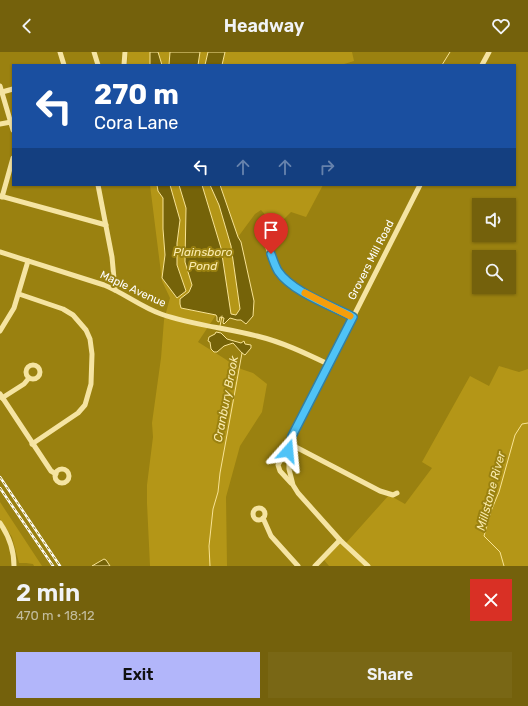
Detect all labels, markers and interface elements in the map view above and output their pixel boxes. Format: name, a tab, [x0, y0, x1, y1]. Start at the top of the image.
icon: back	[16, 15, 38, 37]
text: Headway	[224, 15, 304, 37]
icon: heart	[490, 15, 512, 37]
text: 270 m	[94, 78, 179, 111]
icon: left	[28, 80, 80, 132]
text: Cora Lane	[94, 112, 178, 134]
icon: left	[190, 156, 212, 178]
icon: ahead	[232, 156, 254, 178]
icon: ahead	[274, 156, 296, 178]
icon: right	[316, 156, 338, 178]
map controls	[472, 198, 516, 294]
button: sound	[472, 198, 516, 242]
pin	[254, 213, 288, 254]
street label: Grovers Mill Road	[345, 218, 397, 302]
icon: arrive	[260, 219, 282, 241]
water label: Plainsboro Pond	[173, 245, 233, 273]
button: search	[472, 250, 516, 294]
street label: Maple Avenue	[98, 268, 168, 310]
water label: Cranbury Brook	[211, 354, 241, 443]
position arrow	[267, 430, 309, 472]
water label: Millstone River	[474, 449, 508, 532]
text: 2 min	[16, 579, 80, 607]
button: close	[470, 579, 512, 621]
text: 470 m · 18:12	[16, 608, 95, 623]
button: Exit	[16, 652, 260, 698]
button: Share	[268, 652, 512, 698]

